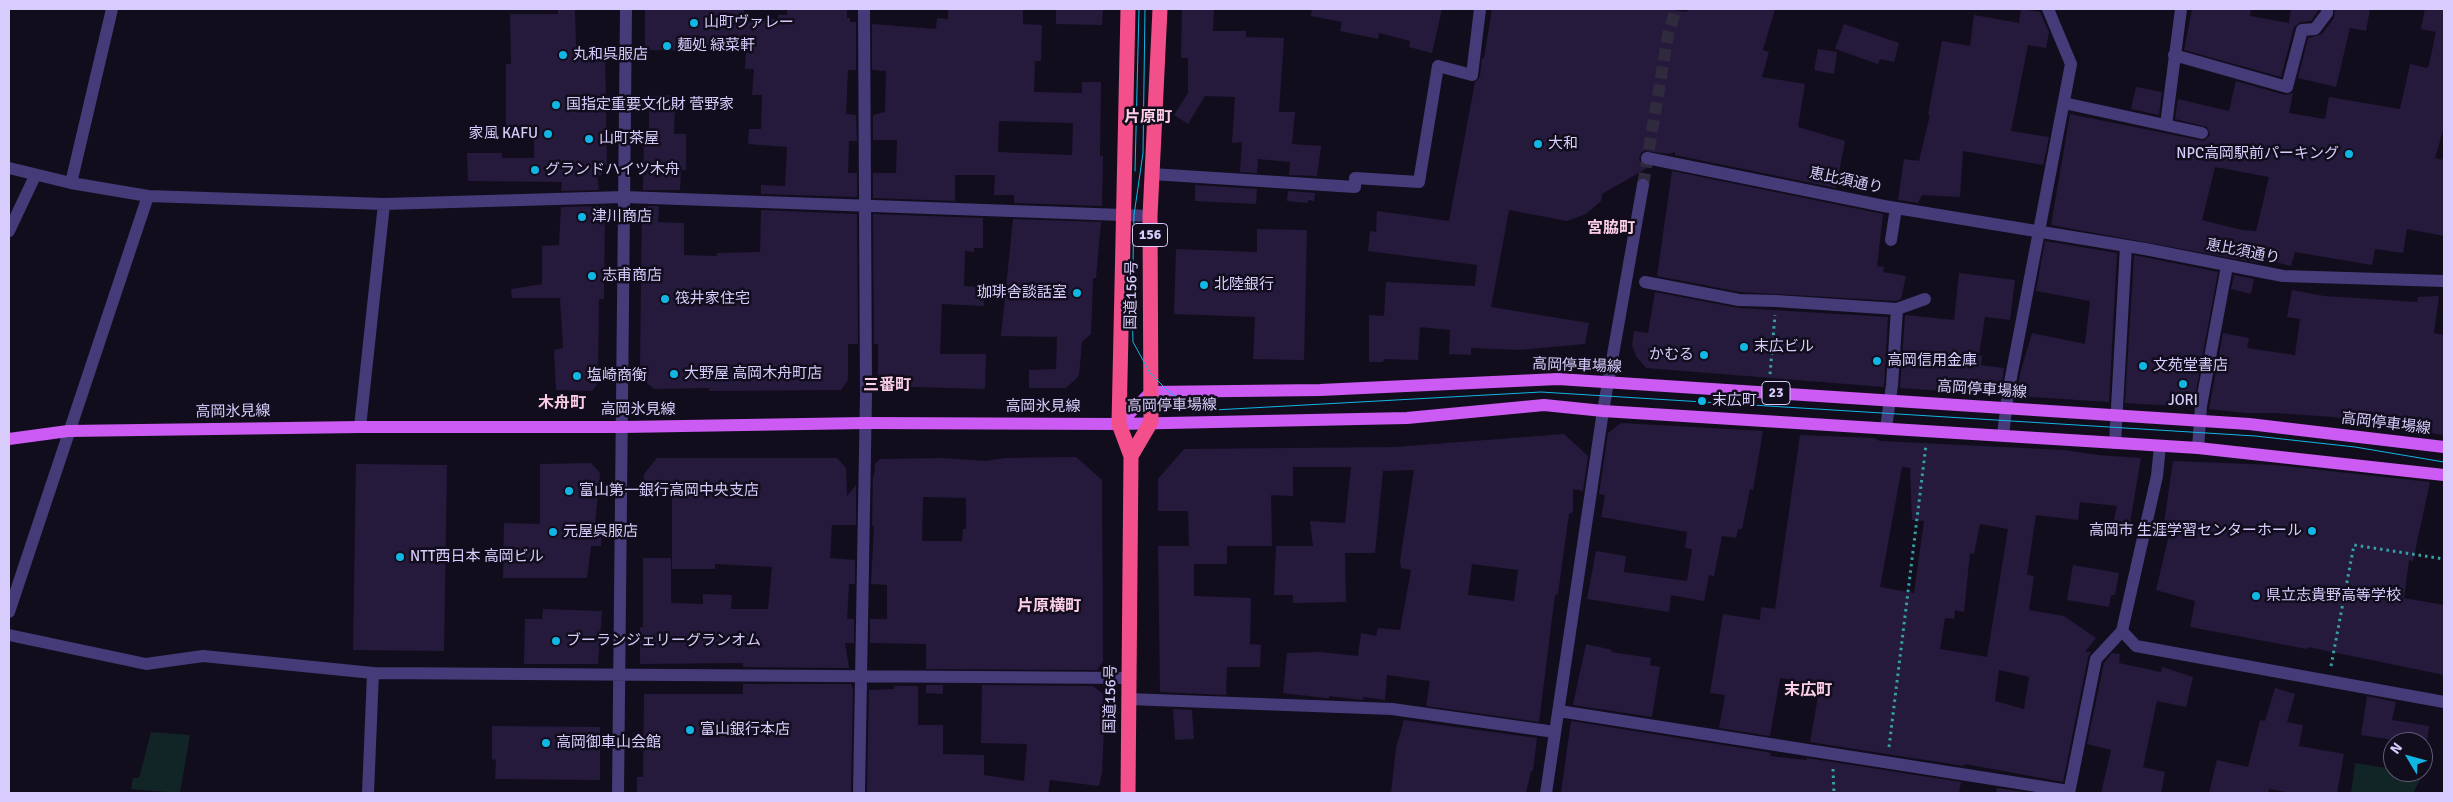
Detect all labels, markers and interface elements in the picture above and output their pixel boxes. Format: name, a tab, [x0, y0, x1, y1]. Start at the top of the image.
place label: 山町ヴァレー	[704, 14, 794, 32]
marker: 山町ヴァレー	[688, 17, 700, 29]
place label: 麺処 緑菜軒	[677, 37, 755, 55]
marker: 麺処 緑菜軒	[661, 40, 673, 52]
place label: 丸和呉服店	[573, 46, 648, 64]
marker: 丸和呉服店	[557, 49, 569, 61]
place label: 国指定重要文化財 菅野家	[566, 96, 734, 114]
marker: 国指定重要文化財 菅野家	[550, 99, 562, 111]
district label: 片原町	[1124, 108, 1172, 128]
place label: 家風 KAFU	[469, 125, 538, 143]
marker: 家風 KAFU	[542, 128, 554, 140]
place label: 山町茶屋	[599, 130, 659, 148]
marker: 山町茶屋	[583, 133, 595, 145]
place label: 大和	[1548, 135, 1578, 153]
marker: 大和	[1532, 138, 1544, 150]
place label: NPC高岡駅前パーキング	[2176, 145, 2339, 163]
marker: NPC高岡駅前パーキング	[2343, 148, 2355, 160]
place label: グランドハイツ木舟	[545, 161, 680, 179]
marker: グランドハイツ木舟	[529, 164, 541, 176]
street label: 恵比須通り	[1807, 164, 1885, 198]
place label: 津川商店	[592, 208, 652, 226]
marker: 津川商店	[576, 211, 588, 223]
district label: 宮脇町	[1587, 219, 1635, 239]
road number: 156	[1132, 224, 1168, 246]
street label: 恵比須通り	[2204, 236, 2282, 268]
street label: 国道156号	[1122, 260, 1142, 330]
place label: 志甫商店	[602, 267, 662, 285]
marker: 志甫商店	[586, 270, 598, 282]
place label: 北陸銀行	[1214, 276, 1274, 294]
marker: 北陸銀行	[1198, 279, 1210, 291]
place label: 珈琲舎談話室	[977, 284, 1067, 302]
marker: 珈琲舎談話室	[1071, 287, 1083, 299]
place label: 筏井家住宅	[675, 290, 750, 308]
marker: 筏井家住宅	[659, 293, 671, 305]
place label: 末広ビル	[1754, 338, 1814, 356]
marker: 末広ビル	[1738, 341, 1750, 353]
place label: かむる	[1649, 346, 1694, 364]
marker: かむる	[1698, 349, 1710, 361]
place label: 高岡信用金庫	[1887, 352, 1977, 370]
street label: 高岡停車場線	[1532, 355, 1622, 377]
marker: 高岡信用金庫	[1871, 355, 1883, 367]
place label: 文苑堂書店	[2153, 357, 2228, 375]
marker: 文苑堂書店	[2137, 360, 2149, 372]
place label: 大野屋 高岡木舟町店	[684, 365, 822, 383]
place label: 塩崎商衡	[587, 367, 647, 385]
marker: 大野屋 高岡木舟町店	[668, 368, 680, 380]
marker: 塩崎商衡	[571, 370, 583, 382]
district label: 三番町	[863, 376, 911, 396]
street label: 高岡停車場線	[1936, 378, 2028, 402]
marker: JORI	[2177, 378, 2189, 390]
road number: 23	[1762, 382, 1790, 404]
place label: 末広町	[1712, 392, 1757, 410]
place label: JORI	[2168, 392, 2198, 410]
district label: 木舟町	[538, 394, 586, 414]
marker: 末広町	[1696, 395, 1708, 407]
street label: 高岡停車場線	[1127, 396, 1217, 416]
street label: 高岡氷見線	[1006, 398, 1080, 416]
street label: 高岡氷見線	[601, 401, 675, 419]
street label: 高岡氷見線	[195, 402, 271, 422]
street label: 高岡停車場線	[2340, 410, 2432, 438]
place label: 富山第一銀行高岡中央支店	[579, 482, 759, 500]
marker: 富山第一銀行高岡中央支店	[563, 485, 575, 497]
place label: 高岡市 生涯学習センターホール	[2089, 522, 2302, 540]
place label: 元屋呉服店	[563, 523, 638, 541]
marker: 高岡市 生涯学習センターホール	[2306, 525, 2318, 537]
marker: 元屋呉服店	[547, 526, 559, 538]
place label: NTT西日本 高岡ビル	[410, 548, 544, 566]
marker: NTT西日本 高岡ビル	[394, 551, 406, 563]
place label: 県立志貴野高等学校	[2266, 587, 2401, 605]
marker: 県立志貴野高等学校	[2250, 590, 2262, 602]
district label: 片原横町	[1017, 597, 1081, 617]
place label: ブーランジェリーグランオム	[566, 632, 761, 650]
marker: ブーランジェリーグランオム	[550, 635, 562, 647]
street label: 国道156号	[1101, 664, 1121, 734]
district label: 末広町	[1784, 681, 1832, 701]
place label: 富山銀行本店	[700, 721, 790, 739]
marker: 富山銀行本店	[684, 724, 696, 736]
north arrow	[2383, 732, 2433, 782]
place label: 高岡御車山会館	[556, 734, 661, 752]
marker: 高岡御車山会館	[540, 737, 552, 749]
text: N	[2387, 739, 2406, 757]

